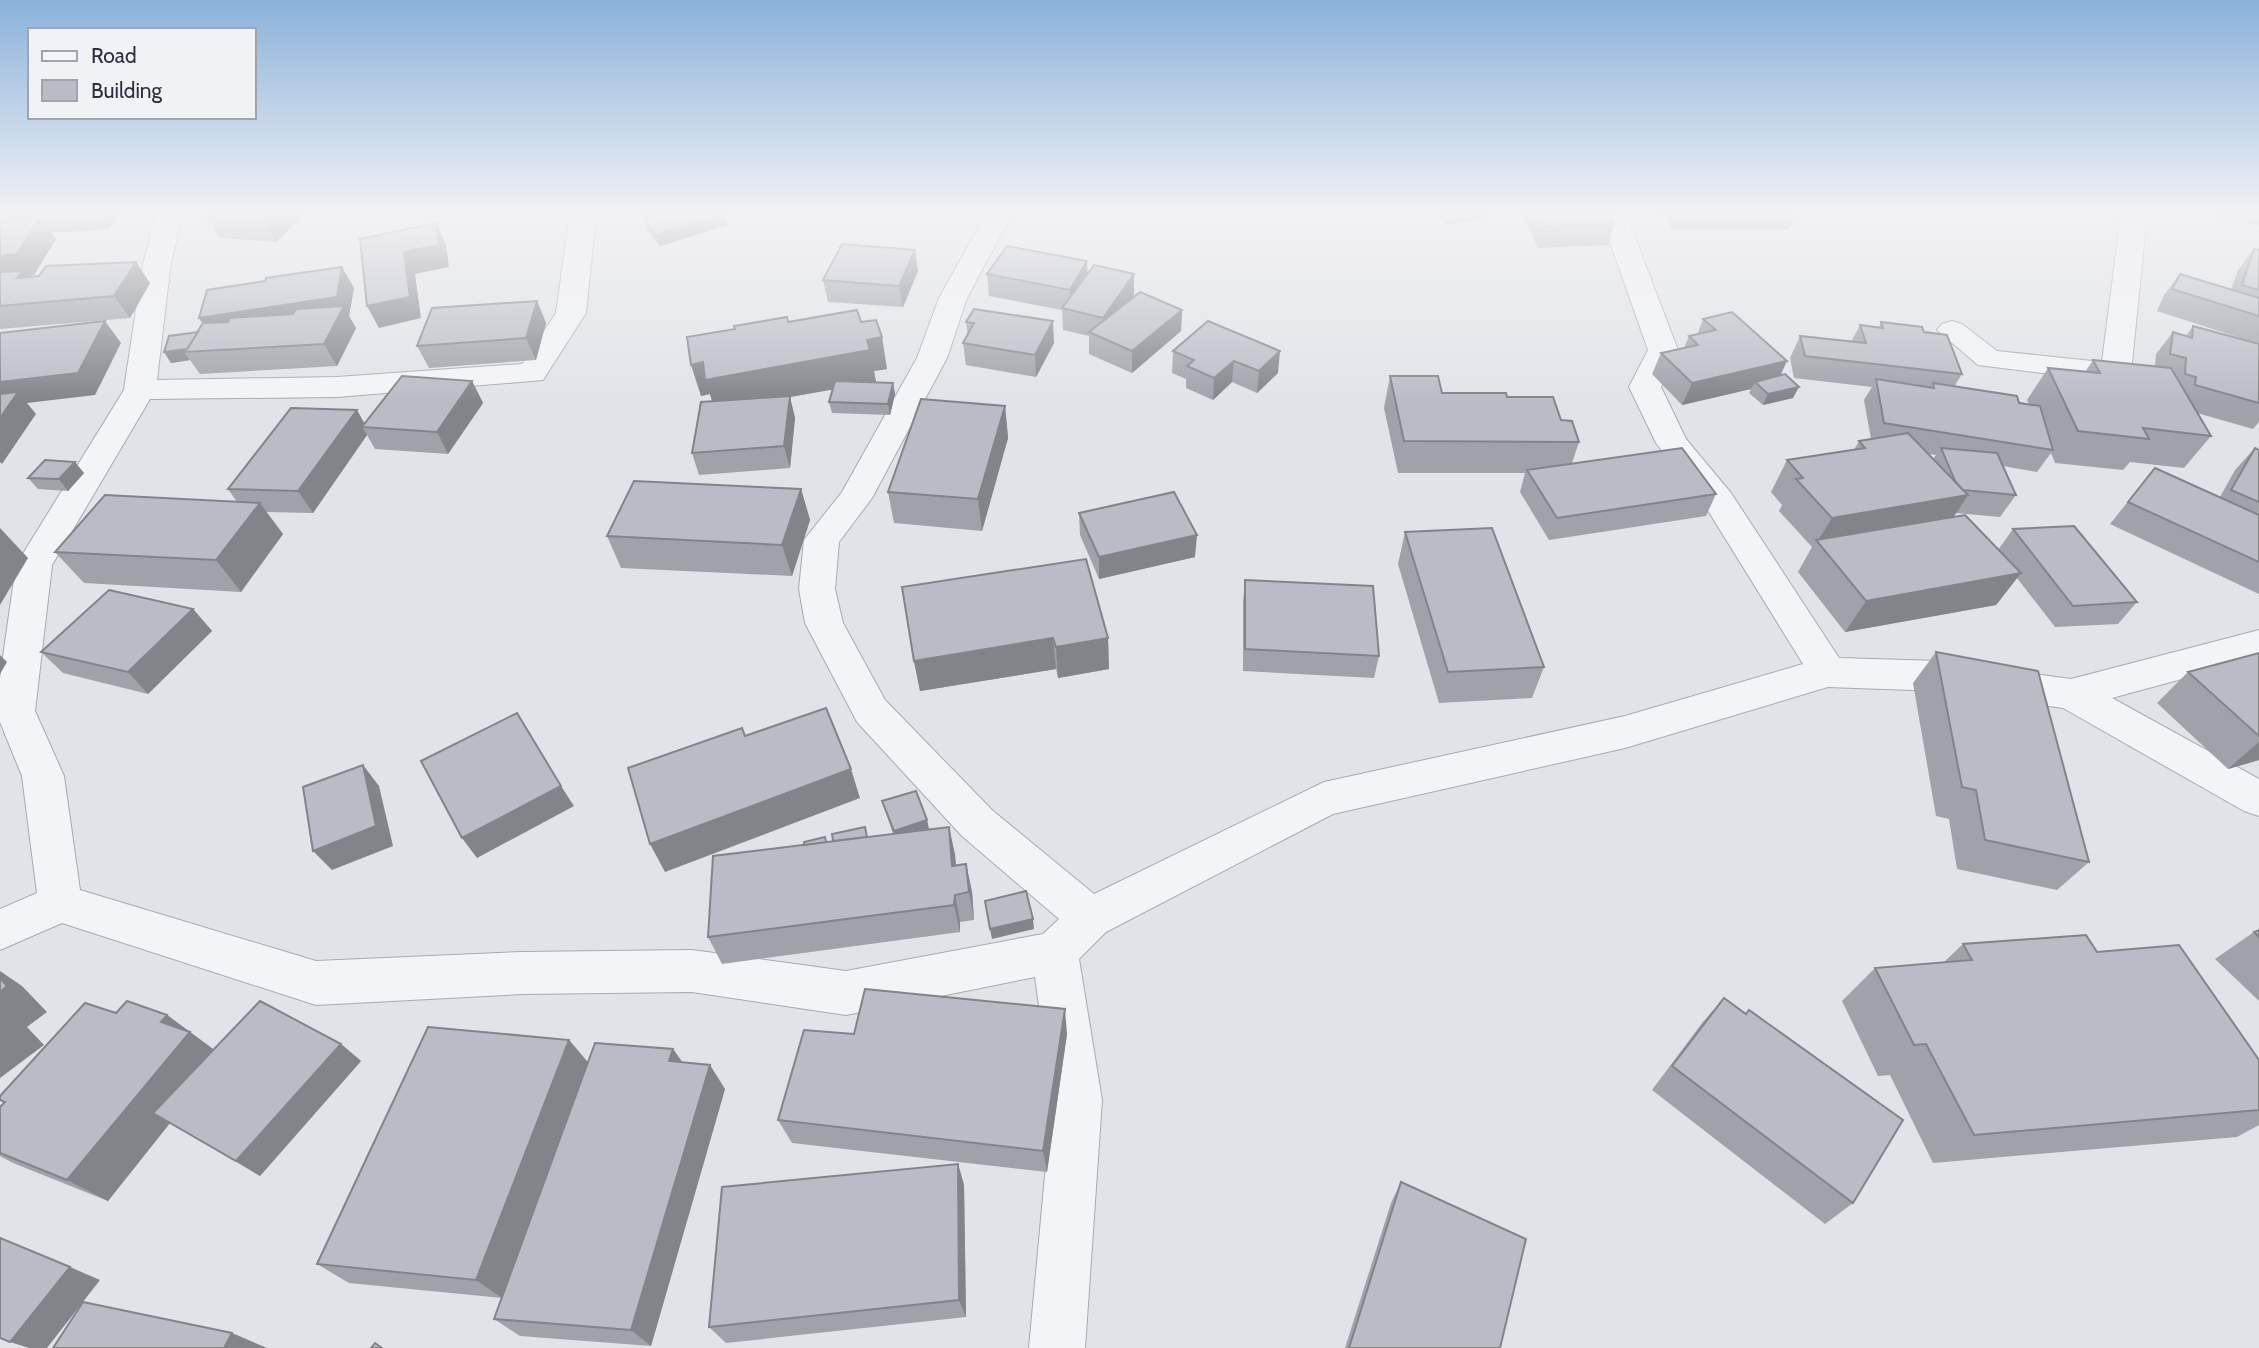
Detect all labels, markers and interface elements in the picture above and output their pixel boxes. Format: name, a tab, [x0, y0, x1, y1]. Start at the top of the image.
legend	[28, 28, 256, 119]
text: Road	[91, 43, 137, 68]
text: Building	[91, 78, 163, 103]

